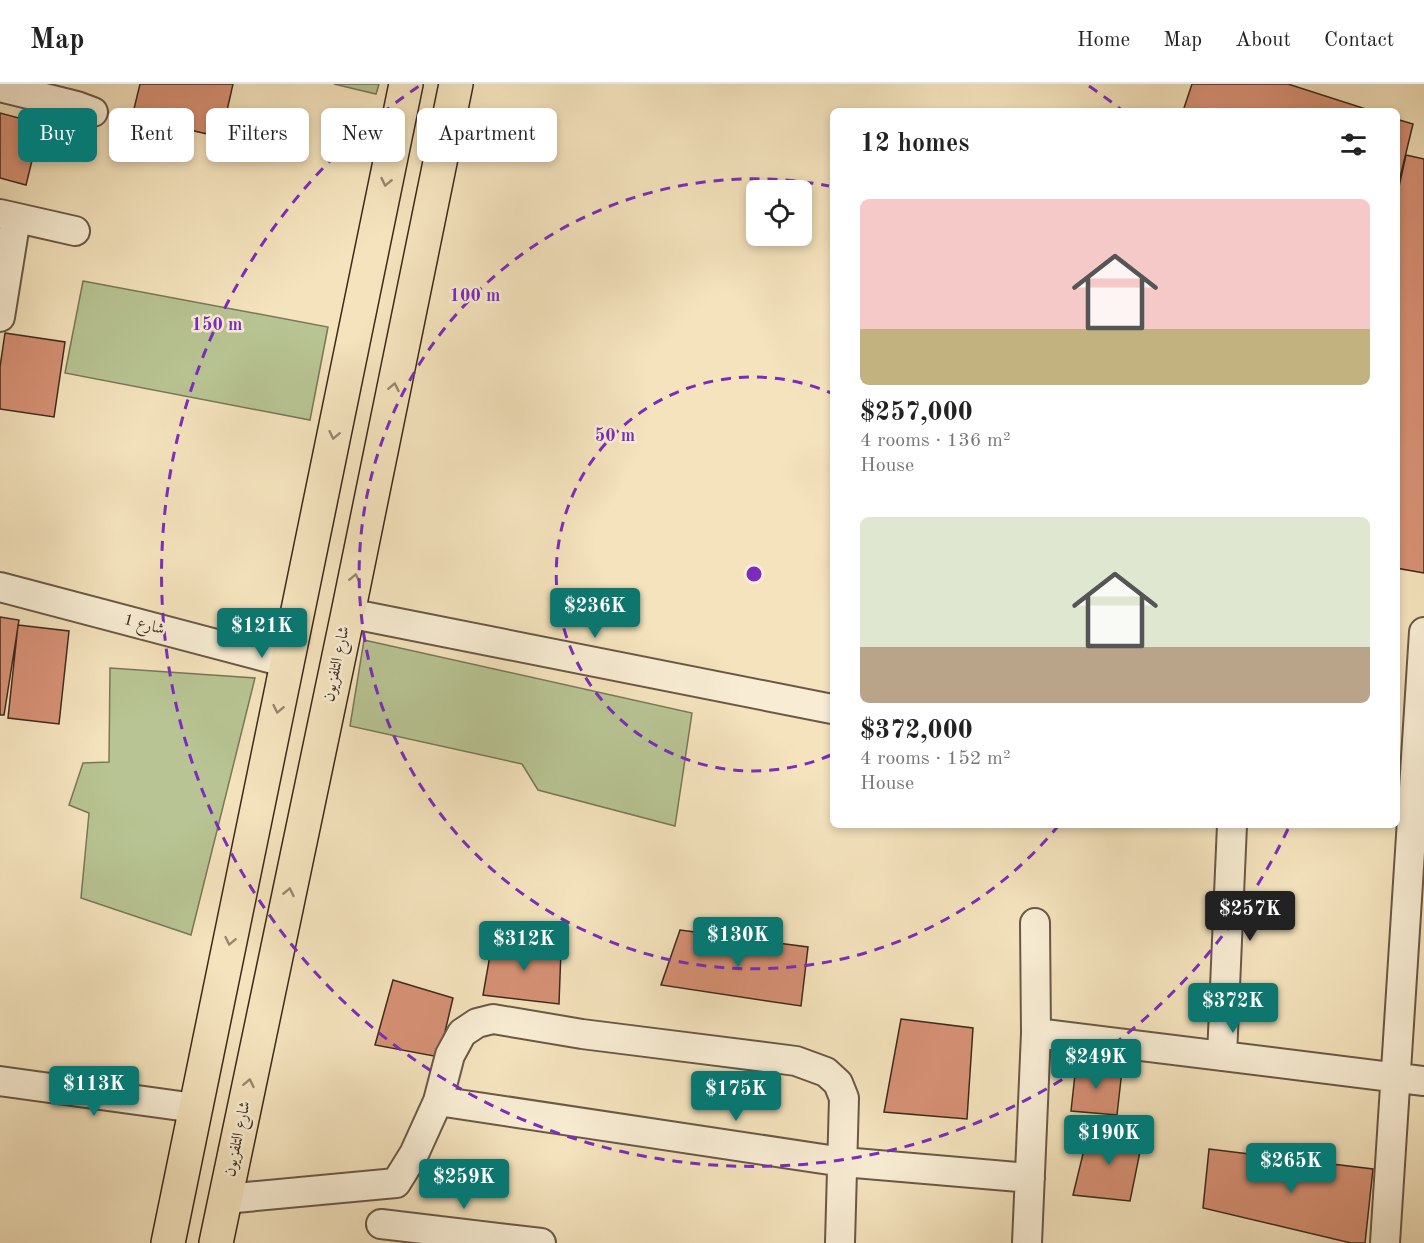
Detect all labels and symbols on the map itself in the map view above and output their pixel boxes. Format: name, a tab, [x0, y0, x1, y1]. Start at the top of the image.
one-way arrow	[380, 177, 393, 187]
text: 100 m	[450, 287, 500, 305]
text: 150 m	[192, 316, 242, 334]
one-way arrow	[387, 382, 400, 392]
text: 50 m	[595, 427, 635, 445]
one-way arrow	[328, 430, 341, 440]
centre of rings	[744, 564, 764, 584]
one-way arrow	[348, 573, 361, 583]
pin: $236K	[553, 588, 637, 639]
pin: $121K	[220, 608, 304, 659]
street label: شارع 1	[121, 612, 166, 642]
street label: شارع التلفزيون	[321, 625, 357, 704]
one-way arrow	[272, 703, 285, 713]
one-way arrow	[282, 887, 295, 897]
pin: $257K	[1208, 891, 1292, 942]
pin: $130K	[696, 917, 780, 968]
pin: $312K	[482, 921, 566, 972]
one-way arrow	[224, 935, 237, 945]
pin: $372K	[1191, 983, 1275, 1034]
pin: $249K	[1054, 1039, 1138, 1090]
pin: $113K	[52, 1066, 136, 1117]
pin: $175K	[694, 1071, 778, 1122]
one-way arrow	[242, 1078, 255, 1088]
street label: شارع التلفزيون	[222, 1100, 258, 1179]
pin: $190K	[1067, 1115, 1151, 1166]
pin: $265K	[1249, 1143, 1333, 1194]
pin: $259K	[422, 1159, 506, 1210]

